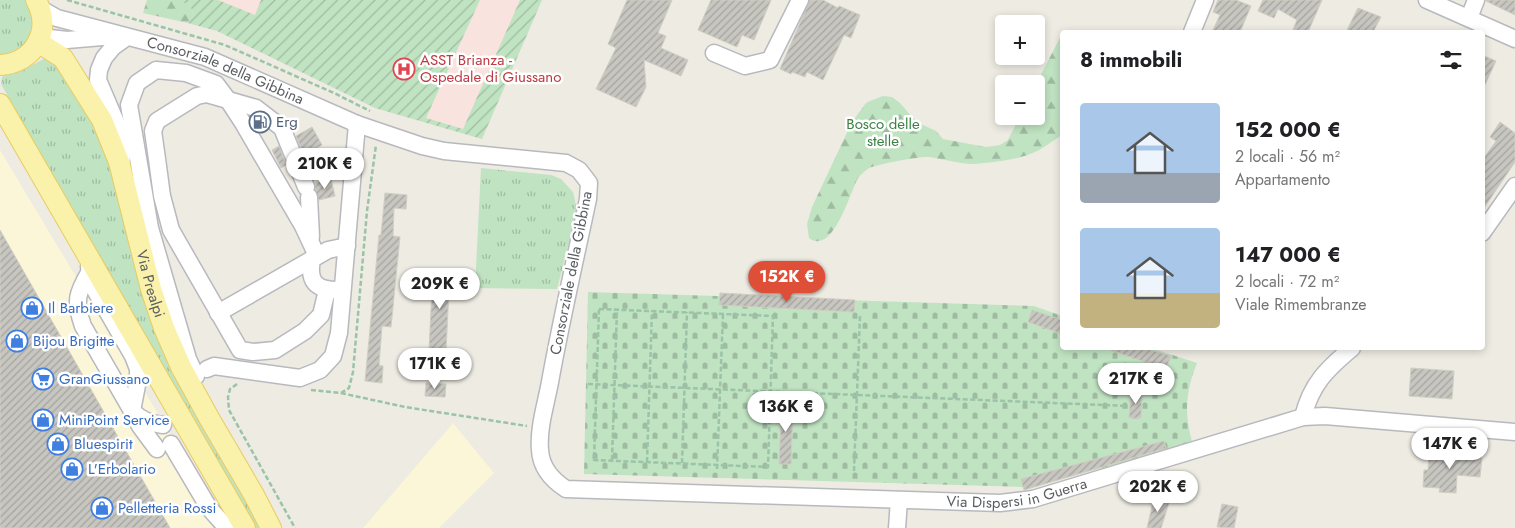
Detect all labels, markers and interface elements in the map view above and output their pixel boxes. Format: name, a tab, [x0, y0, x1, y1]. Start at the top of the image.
map controls	[995, 15, 1045, 125]
button: +	[995, 15, 1045, 65]
street label: Consorziale della Gibbina	[144, 31, 307, 110]
text: 8 immobili	[1080, 45, 1182, 75]
icon: filters	[1437, 46, 1465, 74]
place label: ASST Brianza - Ospedale di Giussano	[420, 49, 561, 88]
hospital icon: ASST Brianza - Ospedale di Giussano	[392, 57, 416, 81]
button: −	[995, 75, 1045, 125]
fuel station icon: Erg	[248, 110, 272, 134]
place label: Erg	[276, 111, 298, 133]
park label: Bosco delle stelle	[846, 113, 920, 152]
text: 152 000 €	[1235, 115, 1341, 145]
icon: home	[1120, 123, 1180, 183]
text: 2 locali · 56 m²	[1235, 145, 1340, 168]
pin: 210K €	[284, 148, 366, 190]
text: 210K €	[297, 152, 353, 175]
text: Appartamento	[1235, 168, 1330, 191]
street label: Consorziale della Gibbina	[544, 189, 598, 357]
text: 147 000 €	[1235, 240, 1341, 270]
street label: Via Prealpi	[131, 248, 171, 320]
icon: home	[1120, 248, 1180, 308]
pin: 152K €	[746, 260, 828, 303]
text: 152K €	[759, 265, 815, 288]
pin: 209K €	[399, 268, 481, 310]
text: 2 locali · 72 m²	[1235, 270, 1339, 293]
text: 209K €	[411, 272, 469, 295]
text: Viale Rimembranze	[1235, 293, 1367, 316]
shop icon: Il Barbiere	[20, 296, 44, 320]
place label: Il Barbiere	[48, 297, 113, 319]
shop icon: Bijou Brigitte	[5, 329, 29, 353]
place label: Bijou Brigitte	[33, 330, 115, 352]
pin: 171K €	[394, 348, 476, 390]
text: 171K €	[409, 352, 461, 375]
pin: 217K €	[1095, 362, 1177, 405]
supermarket icon: GranGiussano	[31, 367, 55, 391]
text: 217K €	[1109, 367, 1163, 390]
place label: GranGiussano	[59, 368, 150, 390]
pin: 136K €	[745, 390, 827, 433]
text: 136K €	[758, 395, 814, 418]
shop icon: MiniPoint Service	[31, 408, 55, 432]
place label: MiniPoint Service	[59, 409, 170, 431]
pin: 147K €	[1409, 428, 1491, 470]
shop icon: Bluespirit	[46, 432, 70, 456]
text: 147K €	[1422, 432, 1478, 455]
place label: Bluespirit	[74, 433, 133, 455]
shop icon: L'Erbolario	[60, 457, 84, 481]
place label: L'Erbolario	[88, 458, 156, 480]
pin: 202K €	[1117, 470, 1199, 513]
street label: Via Dispersi in Guerra	[946, 472, 1090, 514]
text: 202K €	[1129, 475, 1187, 498]
shop icon: Pelletteria Rossi	[90, 496, 114, 520]
place label: Pelletteria Rossi	[118, 497, 216, 519]

